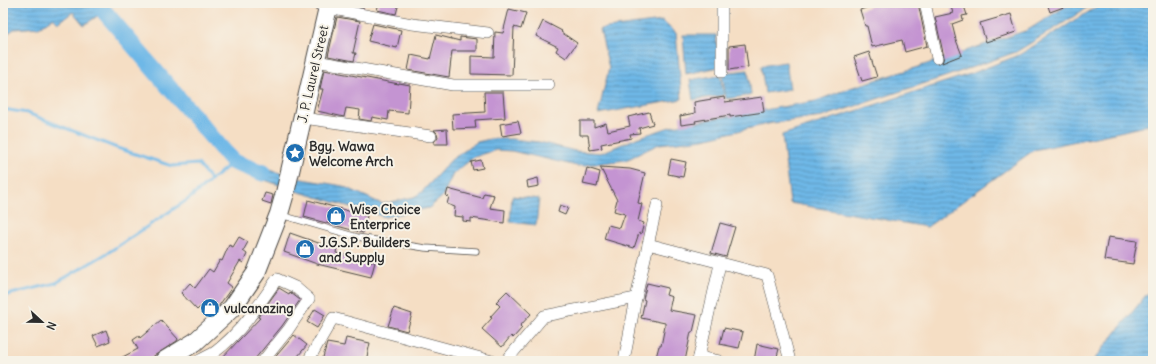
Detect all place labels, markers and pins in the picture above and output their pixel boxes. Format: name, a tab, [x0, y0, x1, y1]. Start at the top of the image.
place label: Bgy. Wawa Welcome Arch	[309, 138, 394, 170]
place icon: Bgy. Wawa Welcome Arch	[284, 142, 306, 164]
place label: Wise Choice Enterprice	[350, 201, 420, 233]
shop icon: Wise Choice Enterprice	[325, 205, 347, 227]
place label: J.G.S.P. Builders and Supply	[319, 234, 410, 266]
shop icon: J.G.S.P. Builders and Supply	[294, 238, 316, 260]
shop icon: vulcanazing	[199, 297, 221, 319]
place label: vulcanazing	[224, 300, 294, 317]

